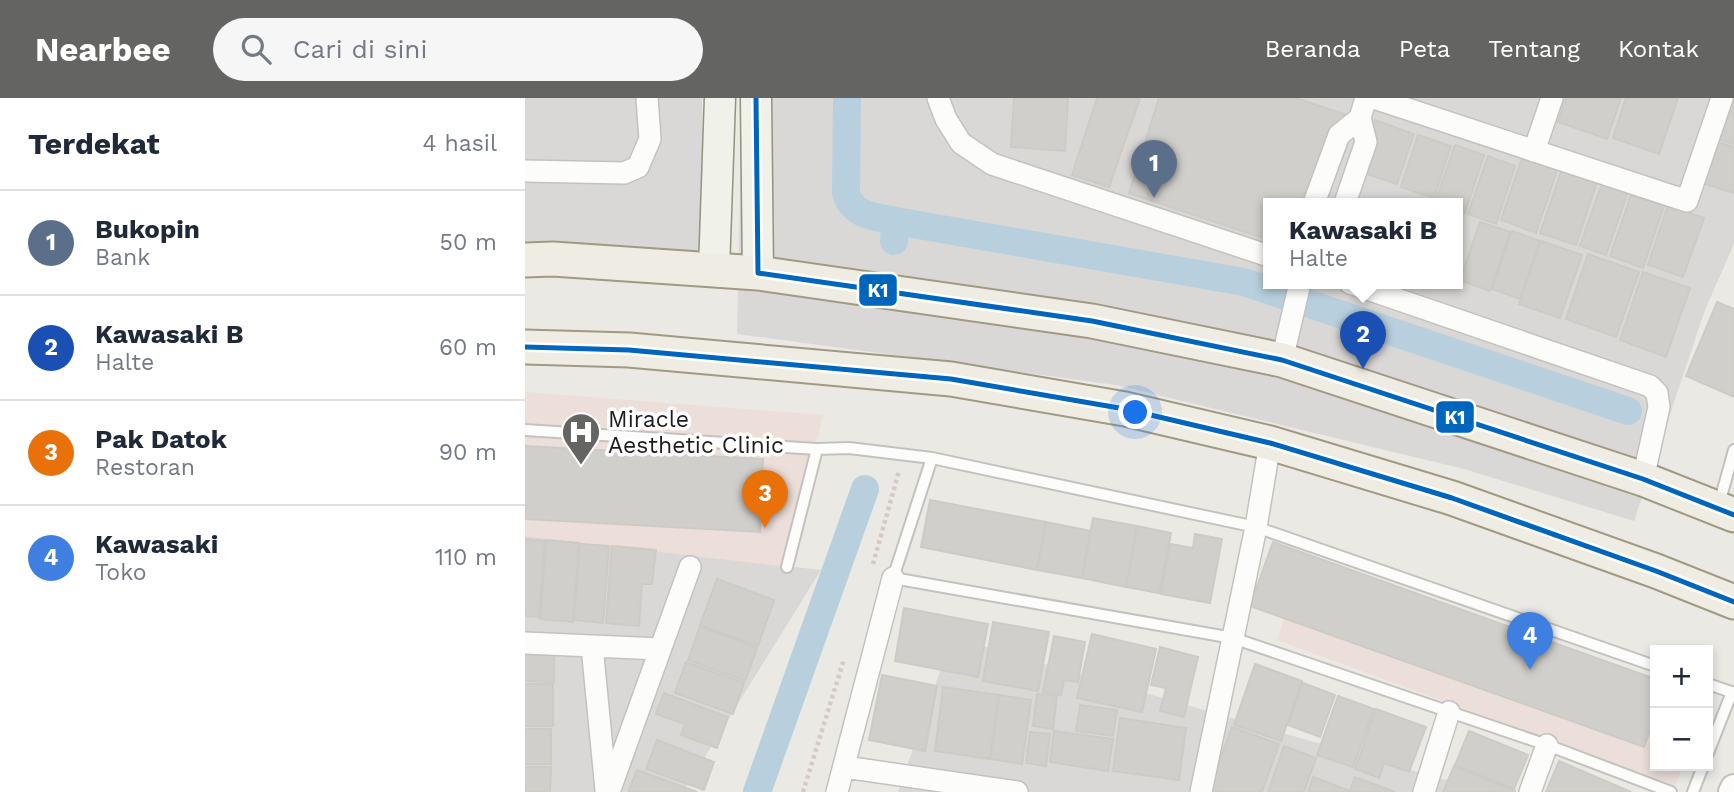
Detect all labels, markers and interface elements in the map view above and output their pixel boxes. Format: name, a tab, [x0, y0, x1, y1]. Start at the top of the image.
search box	[213, 18, 703, 81]
text: Nearbee	[35, 30, 171, 69]
icon: search	[237, 30, 275, 68]
text: Cari di sini	[293, 34, 427, 64]
text: Beranda	[1265, 35, 1361, 63]
text: Peta	[1399, 35, 1450, 63]
text: Tentang	[1488, 35, 1580, 63]
text: Kontak	[1618, 35, 1699, 63]
text: Terdekat	[28, 126, 160, 161]
text: 4 hasil	[423, 130, 497, 157]
pin: 1	[1131, 140, 1177, 198]
popup	[1263, 198, 1463, 289]
text: Bukopin	[95, 214, 200, 244]
text: Kawasaki B	[1289, 215, 1437, 245]
text: 1	[46, 229, 56, 256]
text: 50 m	[440, 229, 497, 256]
text: Bank	[95, 244, 150, 271]
text: Halte	[1289, 245, 1348, 272]
line badge: K1	[858, 273, 898, 307]
text: K1	[868, 279, 888, 302]
pin: 2	[1340, 311, 1386, 369]
text: Kawasaki B	[95, 319, 244, 349]
text: 2	[44, 334, 58, 361]
text: 60 m	[439, 334, 497, 361]
text: Halte	[95, 349, 154, 376]
your location	[1118, 395, 1152, 429]
line badge: K1	[1435, 400, 1475, 434]
place label: Miracle Aesthetic Clinic	[608, 406, 784, 459]
text: K1	[1445, 406, 1465, 429]
hospital icon: Miracle Aesthetic Clinic	[560, 411, 602, 466]
text: Pak Datok	[95, 424, 227, 454]
text: 3	[44, 439, 58, 466]
text: 90 m	[439, 439, 497, 466]
text: Restoran	[95, 454, 195, 481]
pin: 3	[742, 470, 788, 528]
text: Kawasaki	[95, 529, 218, 559]
text: 4	[44, 544, 58, 571]
text: 110 m	[435, 544, 497, 571]
text: Toko	[95, 559, 147, 586]
pin: 4	[1507, 612, 1553, 670]
map controls	[1650, 645, 1713, 771]
button: +	[1650, 645, 1713, 708]
button: −	[1650, 708, 1713, 771]

